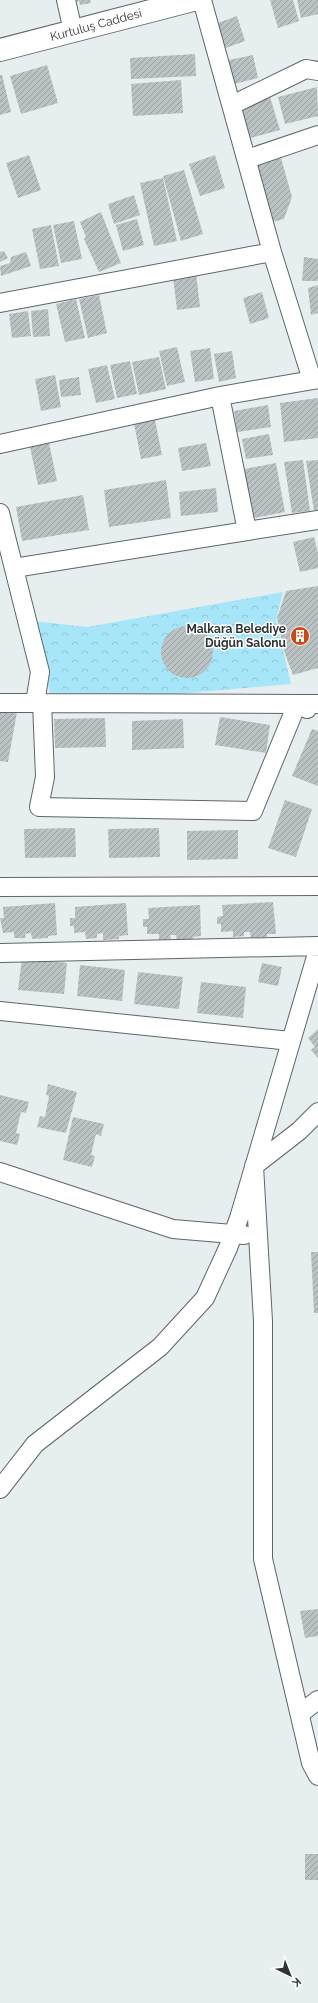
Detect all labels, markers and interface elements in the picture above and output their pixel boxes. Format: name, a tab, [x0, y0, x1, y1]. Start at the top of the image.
street label: Kurtuluş Caddesi	[49, 6, 143, 44]
place label: Malkara Belediye Düğün Salonu	[186, 622, 286, 650]
building icon: Malkara Belediye Düğün Salonu	[289, 625, 311, 647]
north arrow	[270, 1955, 310, 1995]
text: K	[289, 1975, 304, 1990]

